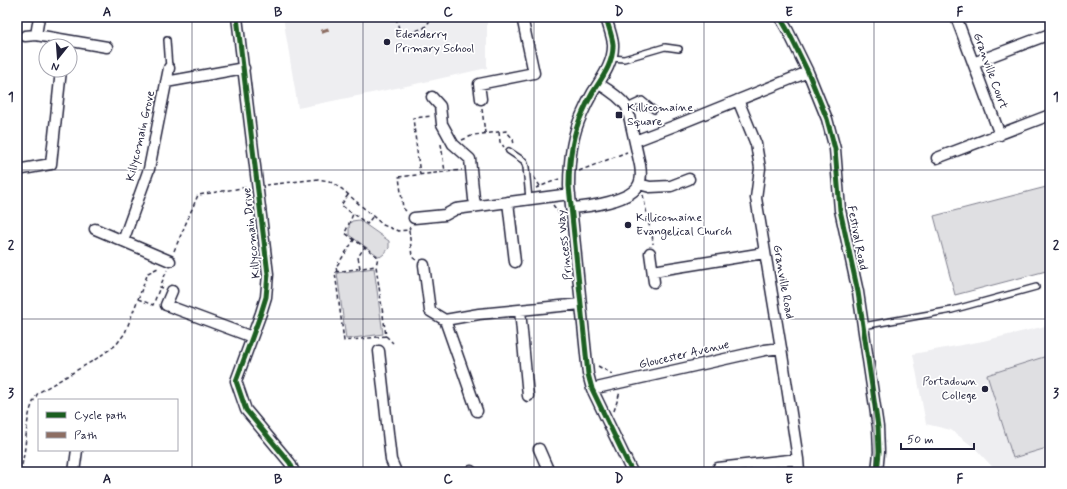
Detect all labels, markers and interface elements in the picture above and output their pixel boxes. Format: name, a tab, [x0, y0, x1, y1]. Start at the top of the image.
text: A	[103, 4, 111, 21]
text: B	[274, 4, 283, 21]
text: C	[443, 4, 453, 21]
text: D	[615, 4, 624, 21]
text: E	[785, 4, 793, 21]
text: F	[957, 4, 964, 21]
place label: Edenderry Primary School	[395, 27, 474, 57]
street label: Granville Court	[969, 31, 1011, 112]
marker: Edenderry Primary School	[382, 37, 392, 47]
north arrow	[38, 38, 78, 78]
text: N	[50, 59, 61, 74]
text: 1	[8, 89, 14, 106]
street label: Killycomain Grove	[123, 89, 159, 183]
text: 1	[1053, 89, 1059, 106]
place label: Killicomaine Square	[627, 100, 693, 130]
marker: Killicomaine Square	[614, 110, 624, 120]
street label: Killycomain Drive	[239, 187, 265, 279]
street label: Festival Road	[843, 204, 871, 272]
street label: Princess Way	[553, 209, 577, 281]
place label: Killicomaine Evangelical Church	[636, 210, 732, 240]
marker: Killicomaine Evangelical Church	[623, 220, 633, 230]
text: 2	[8, 237, 15, 254]
text: 2	[1053, 237, 1060, 254]
street label: Granville Road	[769, 244, 797, 320]
street label: Gloucester Avenue	[637, 337, 731, 373]
place label: Portadown College	[923, 374, 978, 404]
marker: Portadown College	[980, 384, 990, 394]
text: 3	[8, 385, 14, 402]
text: 3	[1053, 385, 1059, 402]
legend	[38, 399, 178, 451]
text: Cycle path	[74, 408, 126, 424]
scale bar	[901, 425, 974, 451]
text: Path	[74, 428, 97, 444]
text: 50 m	[907, 432, 934, 448]
text: A	[103, 471, 111, 488]
text: B	[274, 471, 283, 488]
text: C	[443, 471, 453, 488]
text: D	[615, 471, 624, 488]
text: E	[785, 471, 793, 488]
text: F	[957, 471, 964, 488]

